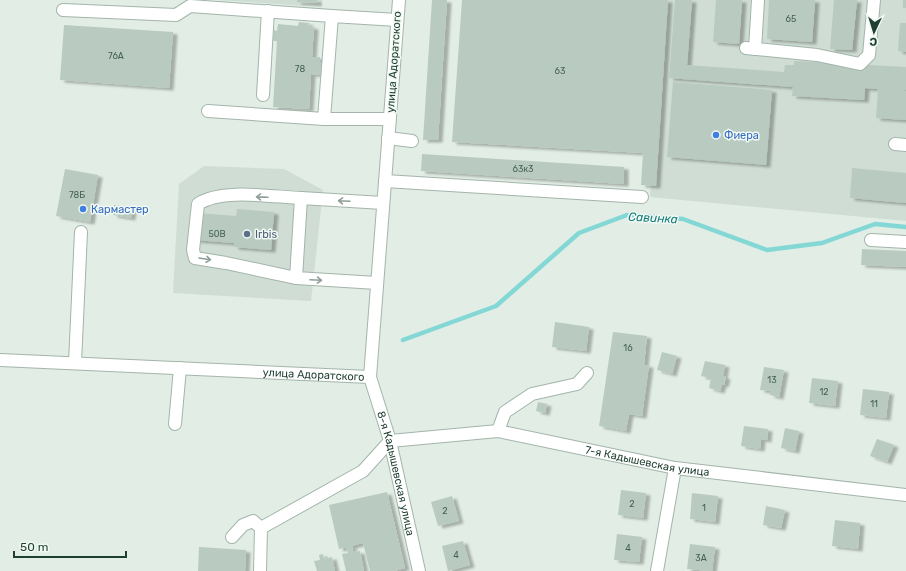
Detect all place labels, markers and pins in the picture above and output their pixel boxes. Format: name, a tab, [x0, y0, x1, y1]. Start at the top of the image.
place label: Фиера	[724, 129, 759, 142]
marker: Фиера	[711, 130, 721, 140]
place label: Кармастер	[91, 203, 149, 216]
marker: Кармастер	[78, 204, 88, 214]
place label: Irbis	[255, 228, 277, 241]
marker: Irbis	[242, 229, 252, 239]

